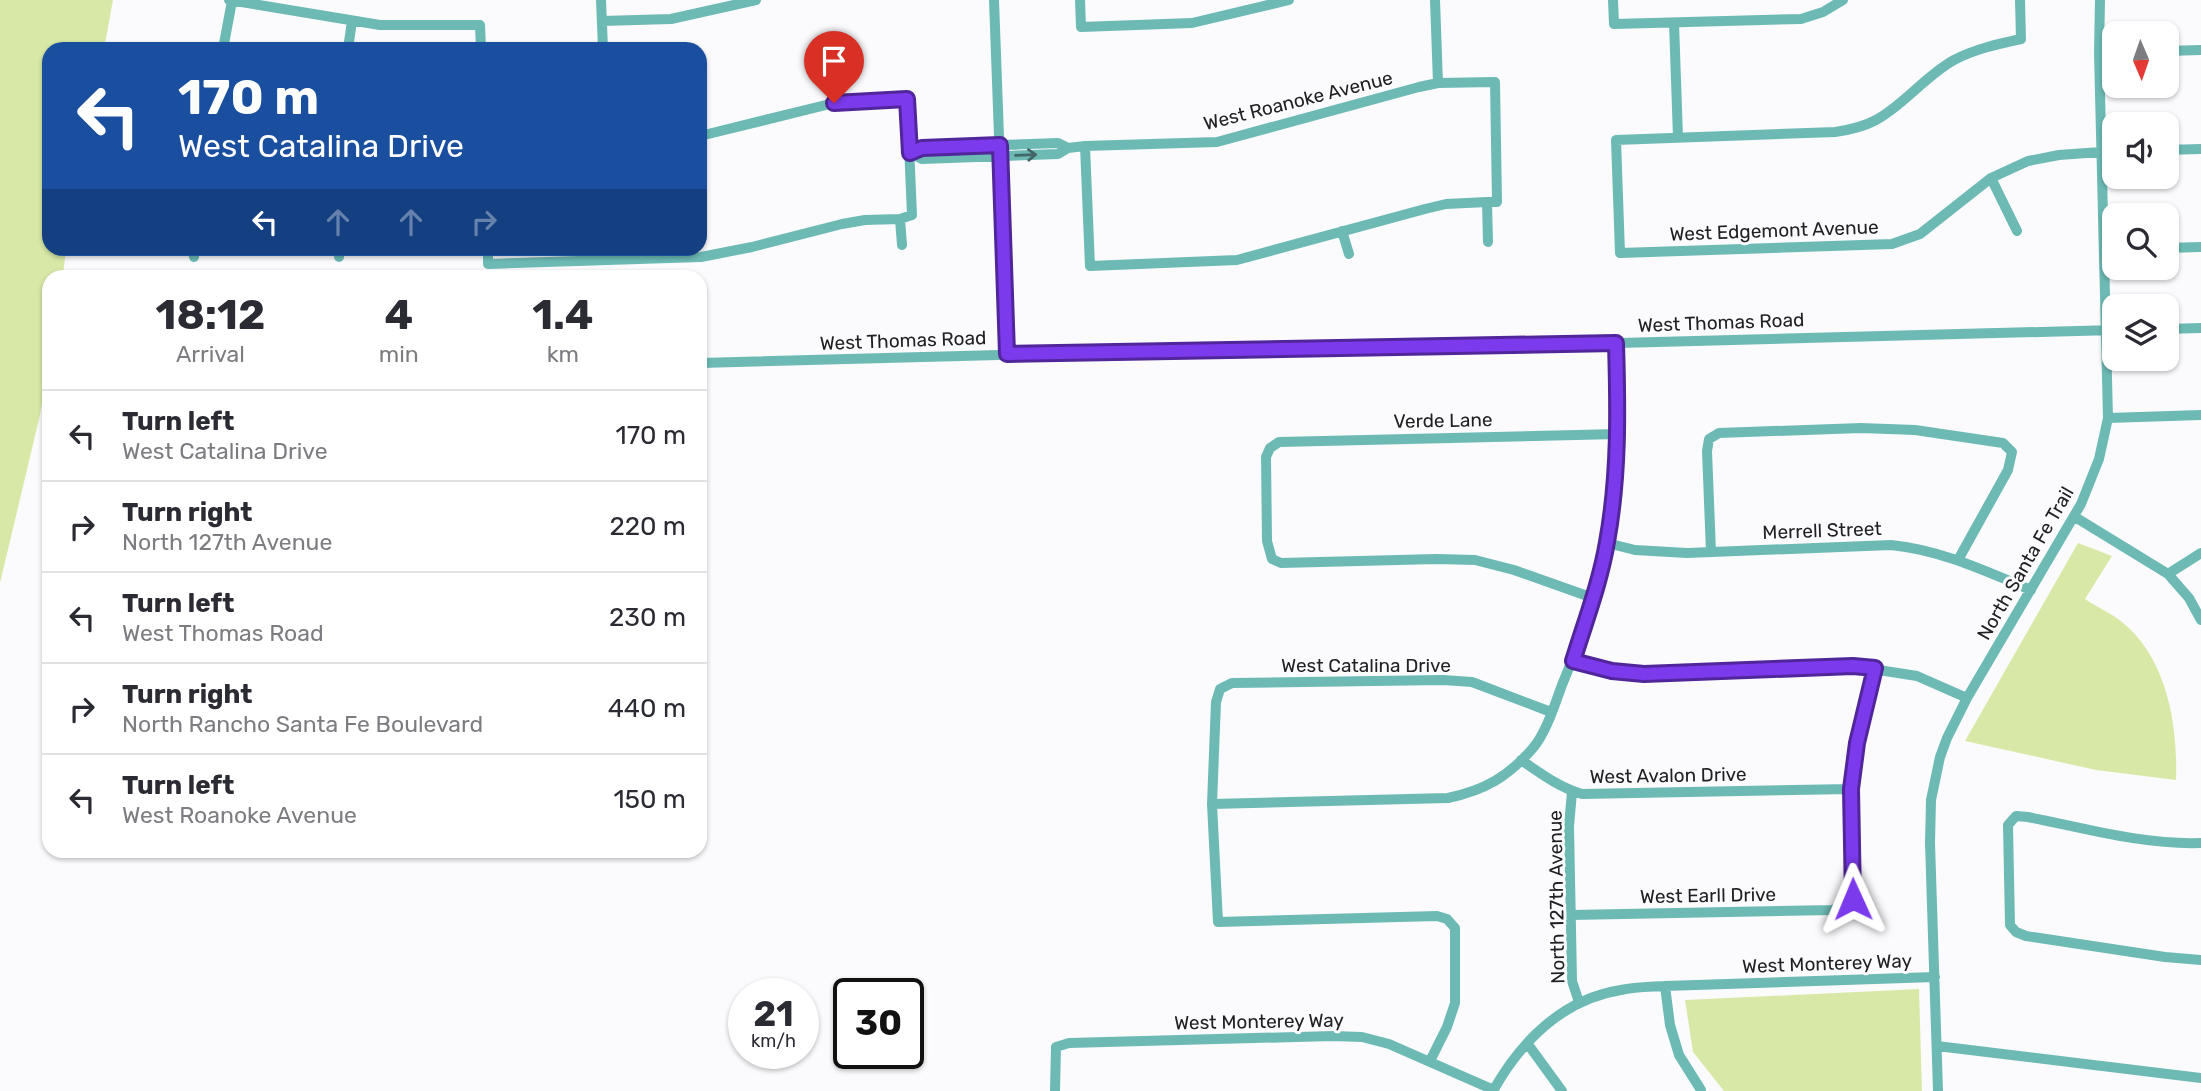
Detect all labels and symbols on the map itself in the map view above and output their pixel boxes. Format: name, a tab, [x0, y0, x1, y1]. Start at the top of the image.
north arrow	[2102, 21, 2179, 98]
pin	[804, 31, 864, 103]
street label: West Roanoke Avenue	[1201, 66, 1395, 135]
one-way arrow	[1014, 149, 1037, 162]
street label: West Edgemont Avenue	[1669, 215, 1879, 246]
street label: West Thomas Road	[1637, 308, 1805, 337]
street label: West Thomas Road	[819, 326, 987, 355]
street label: Verde Lane	[1393, 408, 1493, 433]
street label: North Santa Fe Trail	[1972, 483, 2079, 644]
street label: Merrell Street	[1762, 517, 1883, 544]
street label: West Catalina Drive	[1281, 654, 1451, 677]
street label: West Avalon Drive	[1589, 763, 1747, 788]
street label: North 127th Avenue	[1543, 810, 1570, 984]
position arrow	[1816, 862, 1890, 936]
street label: West Earll Drive	[1640, 883, 1776, 908]
street label: West Monterey Way	[1742, 949, 1912, 978]
speed limit sign: 30	[833, 978, 924, 1069]
street label: West Monterey Way	[1174, 1009, 1344, 1034]

